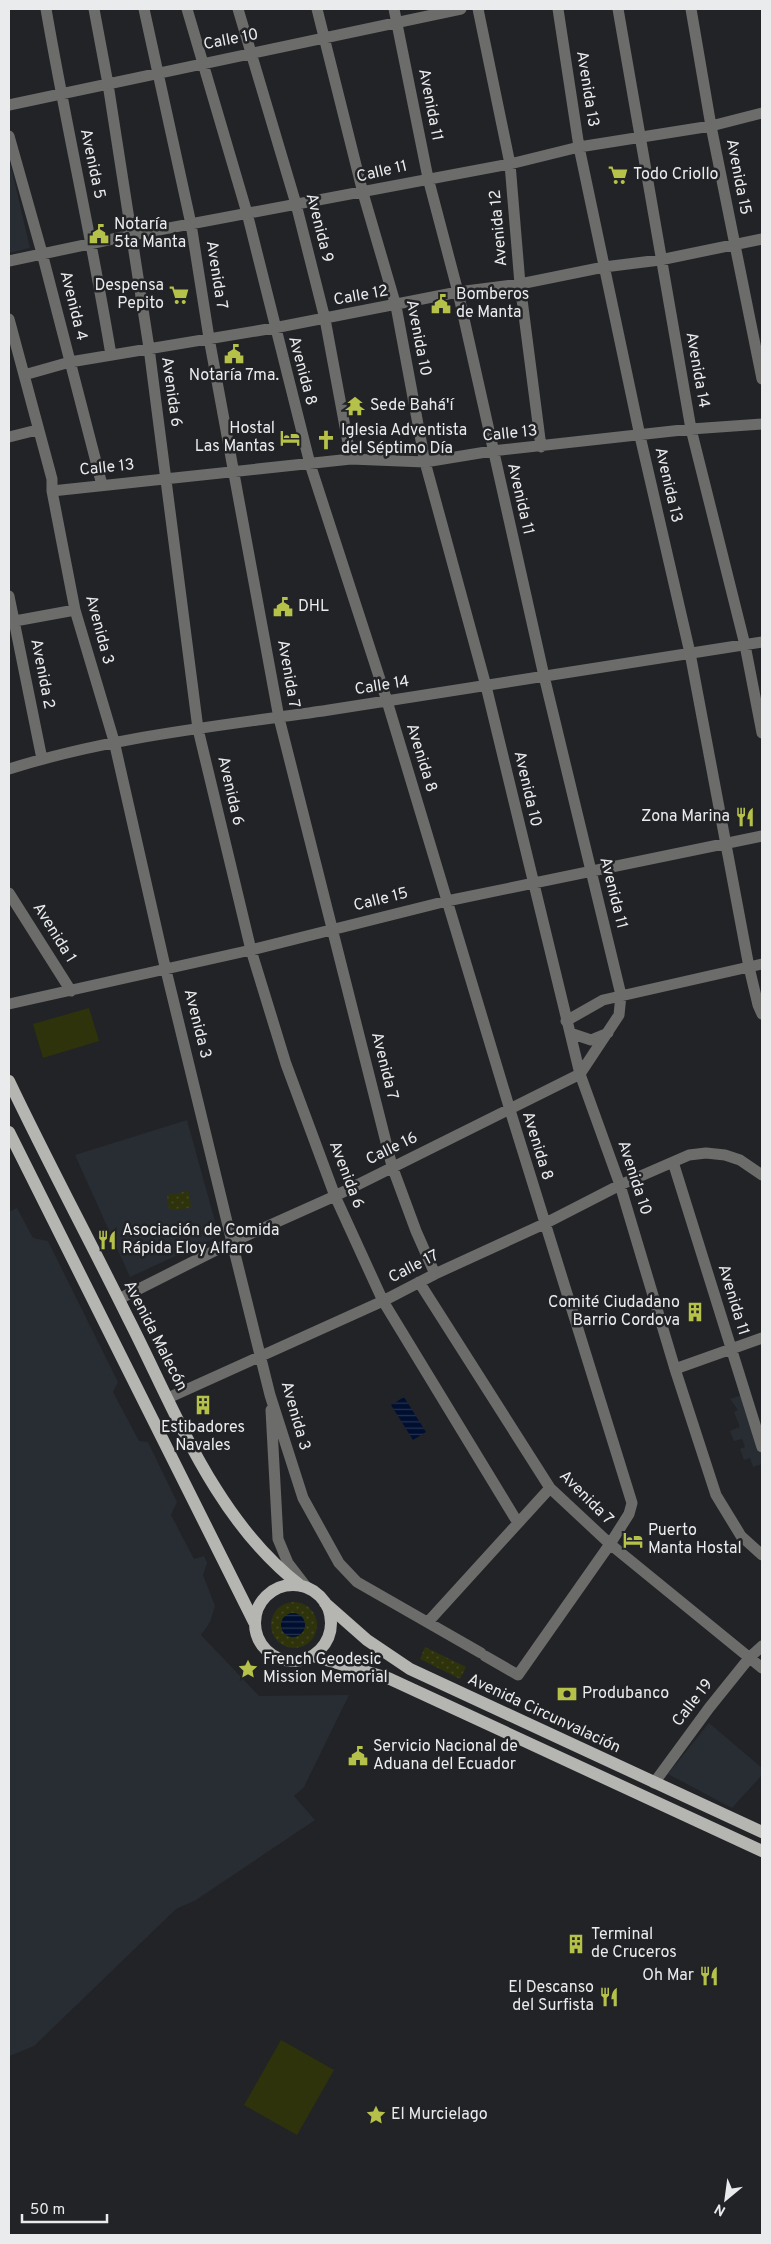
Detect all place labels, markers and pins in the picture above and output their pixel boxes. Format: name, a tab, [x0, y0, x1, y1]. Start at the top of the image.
supermarket icon: Todo Criollo	[607, 164, 629, 186]
place label: Todo Criollo	[633, 165, 719, 185]
place label: Notaría 5ta Manta	[114, 215, 186, 253]
public building icon: Notaría 5ta Manta	[88, 223, 110, 245]
place label: Despensa Pepito	[94, 276, 164, 314]
supermarket icon: Despensa Pepito	[168, 284, 190, 306]
place label: Bomberos de Manta	[456, 285, 529, 323]
public building icon: Bomberos de Manta	[430, 293, 452, 315]
public building icon: Notaría 7ma.	[223, 343, 245, 365]
place label: Notaría 7ma.	[189, 366, 279, 386]
temple icon: Sede Bahá'í	[344, 395, 366, 417]
place label: Sede Bahá'í	[370, 396, 455, 416]
place label: Hostal Las Mantas	[195, 419, 275, 457]
place label: Iglesia Adventista del Séptimo Día	[341, 421, 467, 459]
hotel icon: Hostal Las Mantas	[279, 427, 301, 449]
church icon: Iglesia Adventista del Séptimo Día	[315, 429, 337, 451]
public building icon: DHL	[272, 596, 294, 618]
place label: DHL	[298, 597, 329, 617]
restaurant icon: Zona Marina	[734, 806, 756, 828]
place label: Zona Marina	[641, 807, 730, 827]
place label: Asociación de Comida Rápida Eloy Alfaro	[122, 1221, 279, 1259]
restaurant icon: Asociación de Comida Rápida Eloy Alfaro	[96, 1229, 118, 1251]
place label: Comité Ciudadano Barrio Cordova	[548, 1293, 680, 1331]
building icon: Comité Ciudadano Barrio Cordova	[684, 1301, 706, 1323]
building icon: Estibadores Navales	[192, 1394, 214, 1416]
place label: Estibadores Navales	[161, 1418, 245, 1456]
place label: Puerto Manta Hostal	[648, 1521, 742, 1559]
hotel icon: Puerto Manta Hostal	[622, 1529, 644, 1551]
place label: French Geodesic Mission Memorial	[263, 1650, 388, 1688]
place icon: French Geodesic Mission Memorial	[237, 1658, 259, 1680]
bank icon: Produbanco	[556, 1683, 578, 1705]
place label: Produbanco	[582, 1684, 669, 1704]
place label: Servicio Nacional de Aduana del Ecuador	[373, 1737, 518, 1775]
public building icon: Servicio Nacional de Aduana del Ecuador	[347, 1745, 369, 1767]
place label: Terminal de Cruceros	[591, 1925, 677, 1963]
building icon: Terminal de Cruceros	[565, 1933, 587, 1955]
restaurant icon: Oh Mar	[698, 1965, 720, 1987]
place label: Oh Mar	[642, 1966, 694, 1986]
place label: El Descanso del Surfista	[508, 1978, 594, 2016]
restaurant icon: El Descanso del Surfista	[598, 1986, 620, 2008]
place icon: El Murcielago	[365, 2104, 387, 2126]
place label: El Murcielago	[391, 2105, 488, 2125]

